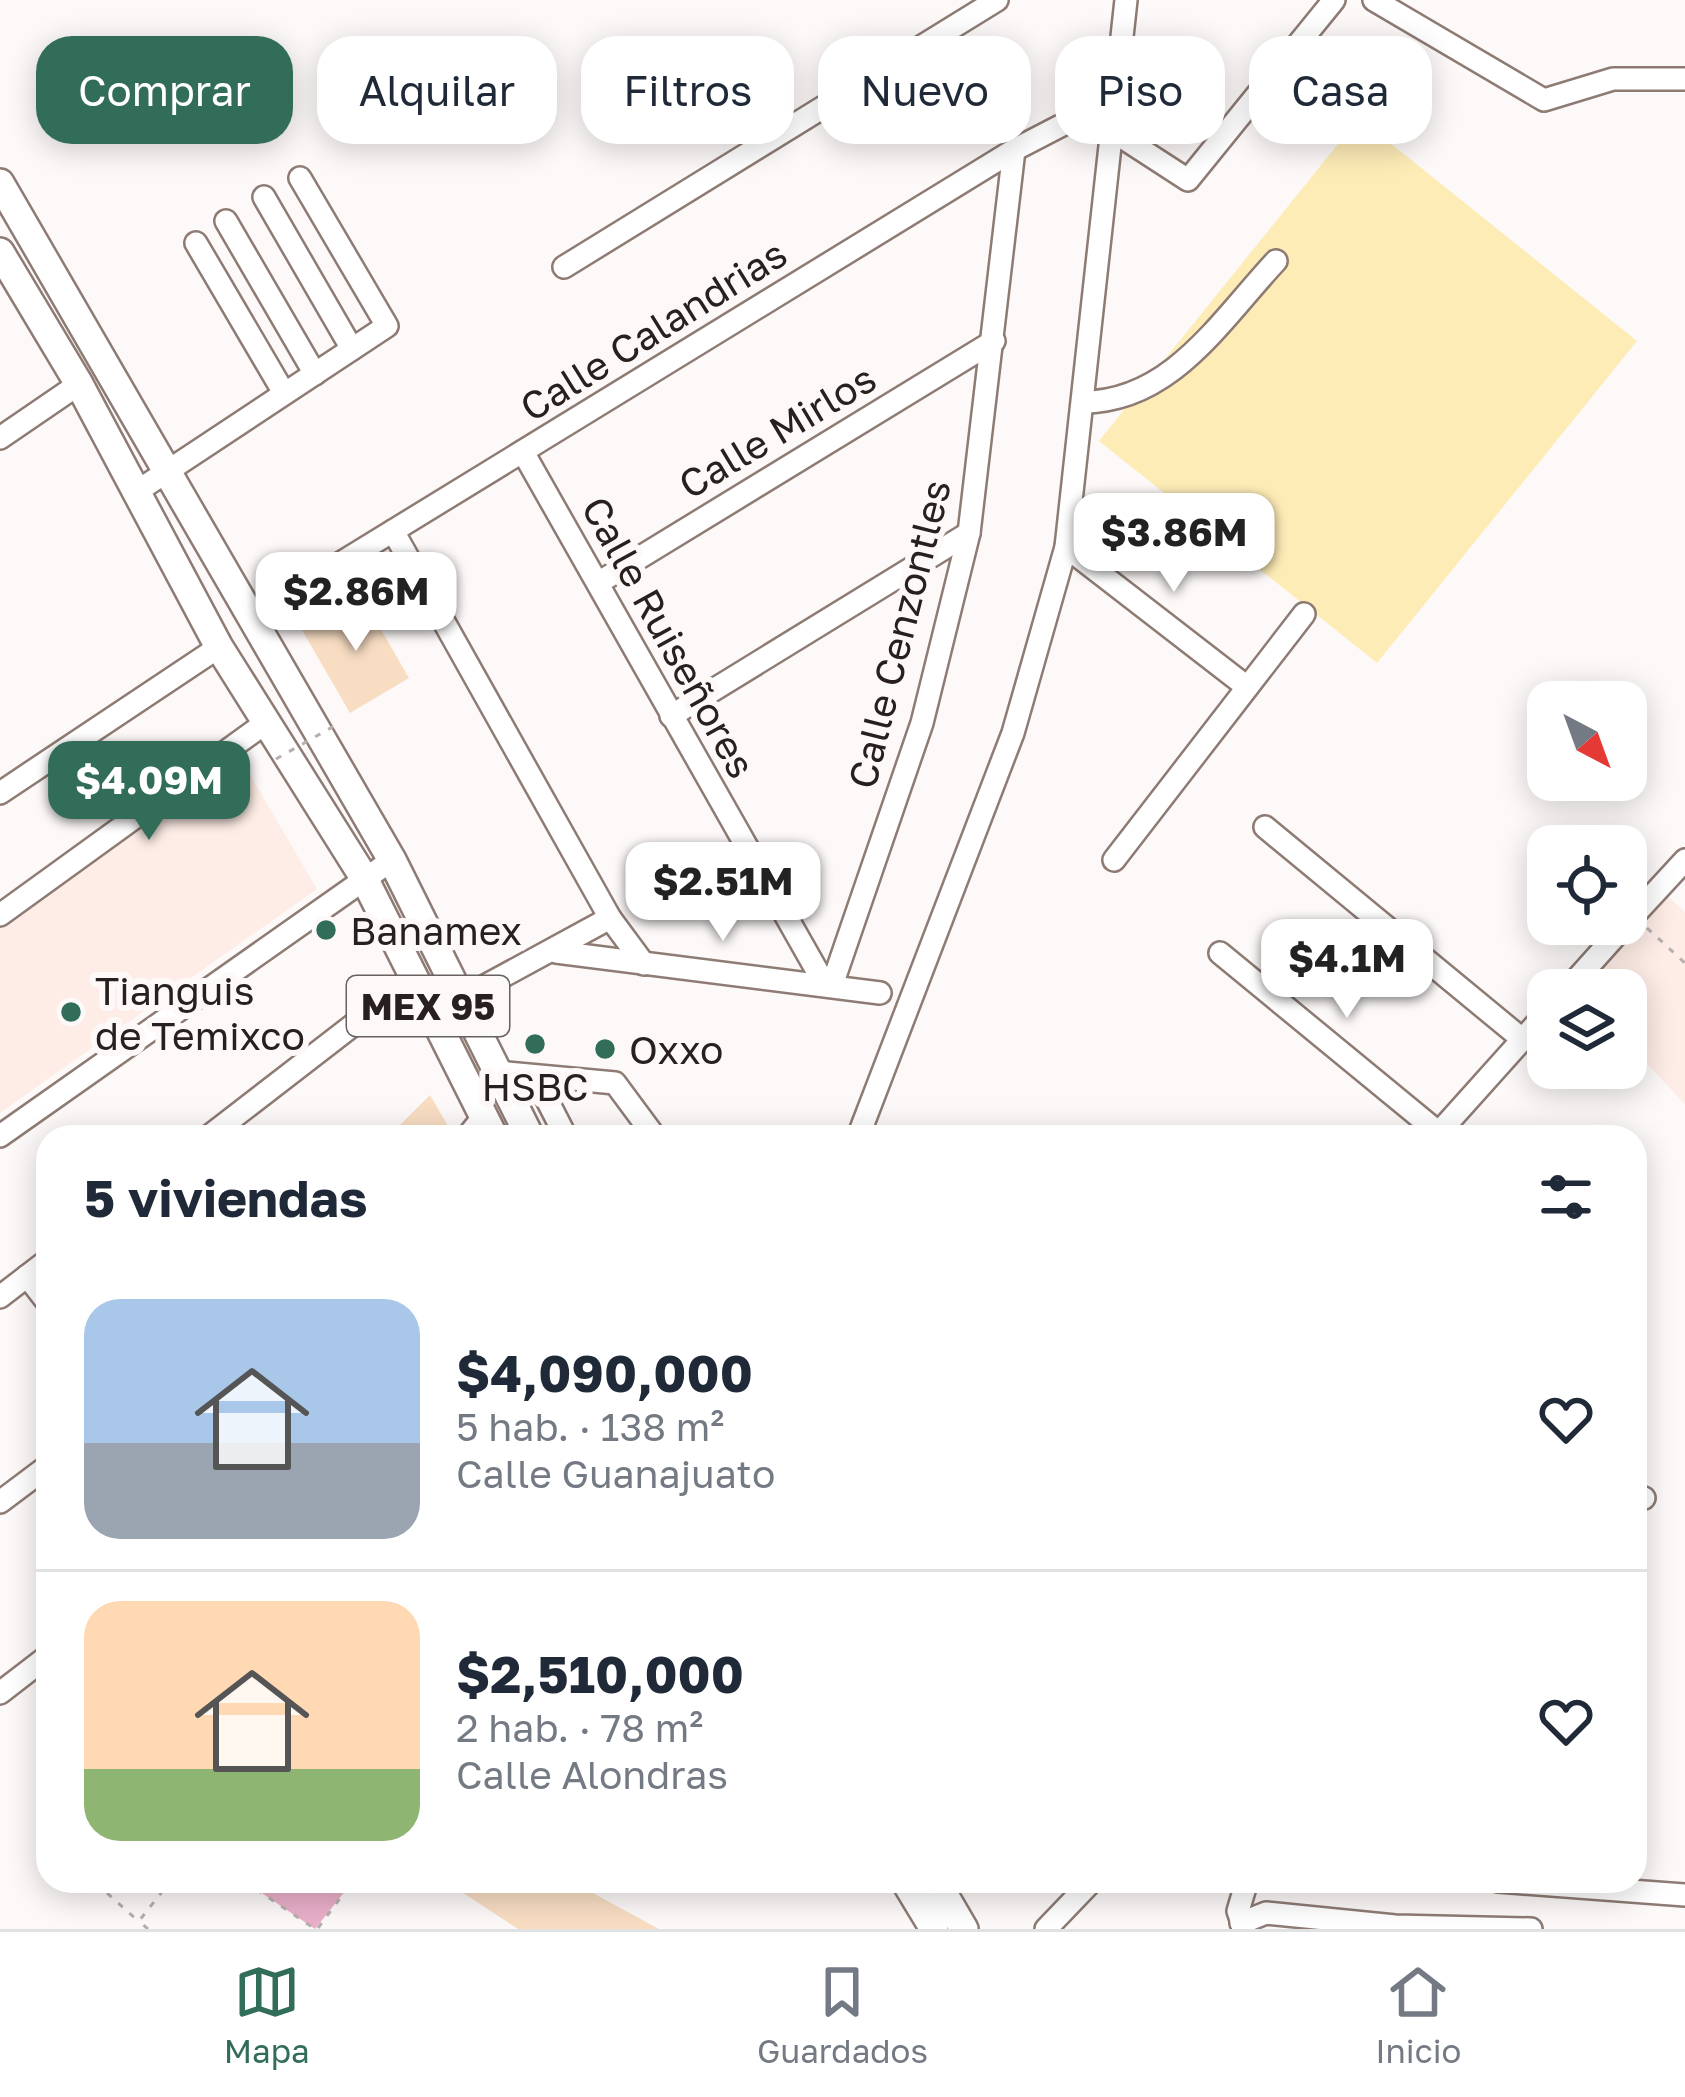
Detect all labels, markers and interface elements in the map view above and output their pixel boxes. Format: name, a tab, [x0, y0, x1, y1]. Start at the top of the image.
chip: Comprar	[36, 36, 293, 144]
chip: Alquilar	[317, 36, 557, 144]
chip: Filtros	[581, 36, 794, 144]
chip: Nuevo	[818, 36, 1031, 144]
chip: Piso	[1055, 36, 1225, 144]
chip: Casa	[1249, 36, 1432, 144]
street label: Calle Calandrias	[511, 229, 795, 431]
street label: Calle Mirlos	[670, 354, 884, 508]
street label: Calle Cenzontles	[838, 475, 960, 793]
street label: Calle Ruiseñores	[572, 488, 766, 786]
pin: $3.86M	[1076, 493, 1272, 595]
text: $3.86M	[1101, 508, 1247, 555]
pin: $2.86M	[258, 552, 454, 654]
text: $2.86M	[283, 567, 429, 614]
north arrow	[1527, 681, 1647, 801]
map controls	[1527, 681, 1647, 1089]
pin: $4.09M	[51, 741, 247, 843]
text: $4.09M	[75, 756, 223, 803]
button: locate	[1527, 825, 1647, 945]
pin: $2.51M	[625, 842, 821, 944]
text: $2.51M	[653, 857, 794, 904]
place label: Banamex	[350, 907, 522, 954]
marker: Banamex	[313, 917, 339, 943]
pin: $4.1M	[1263, 919, 1431, 1021]
text: $4.1M	[1288, 934, 1406, 981]
place label: Tianguis de Temixco	[95, 967, 305, 1059]
button: layers	[1527, 969, 1647, 1089]
road number: MEX 95	[347, 976, 509, 1036]
marker: Tianguis de Temixco	[58, 999, 84, 1025]
place label: Oxxo	[629, 1026, 723, 1073]
marker: HSBC	[522, 1031, 548, 1057]
marker: Oxxo	[592, 1036, 618, 1062]
place label: HSBC	[481, 1063, 589, 1110]
icon: filters	[1533, 1164, 1599, 1230]
text: 5 viviendas	[84, 1167, 367, 1228]
text: $4,090,000	[456, 1342, 753, 1403]
icon: home	[180, 1347, 324, 1491]
icon: heart	[1533, 1386, 1599, 1452]
text: 5 hab. · 138 m²	[456, 1403, 724, 1450]
text: Calle Guanajuato	[456, 1450, 775, 1497]
text: $2,510,000	[456, 1643, 744, 1704]
icon: home	[180, 1649, 324, 1793]
icon: heart	[1533, 1688, 1599, 1754]
text: 2 hab. · 78 m²	[456, 1704, 703, 1751]
text: Calle Alondras	[456, 1751, 728, 1798]
tab: Mapa	[224, 1959, 310, 2070]
tab: Guardados	[757, 1959, 928, 2070]
tab: Inicio	[1375, 1959, 1461, 2070]

